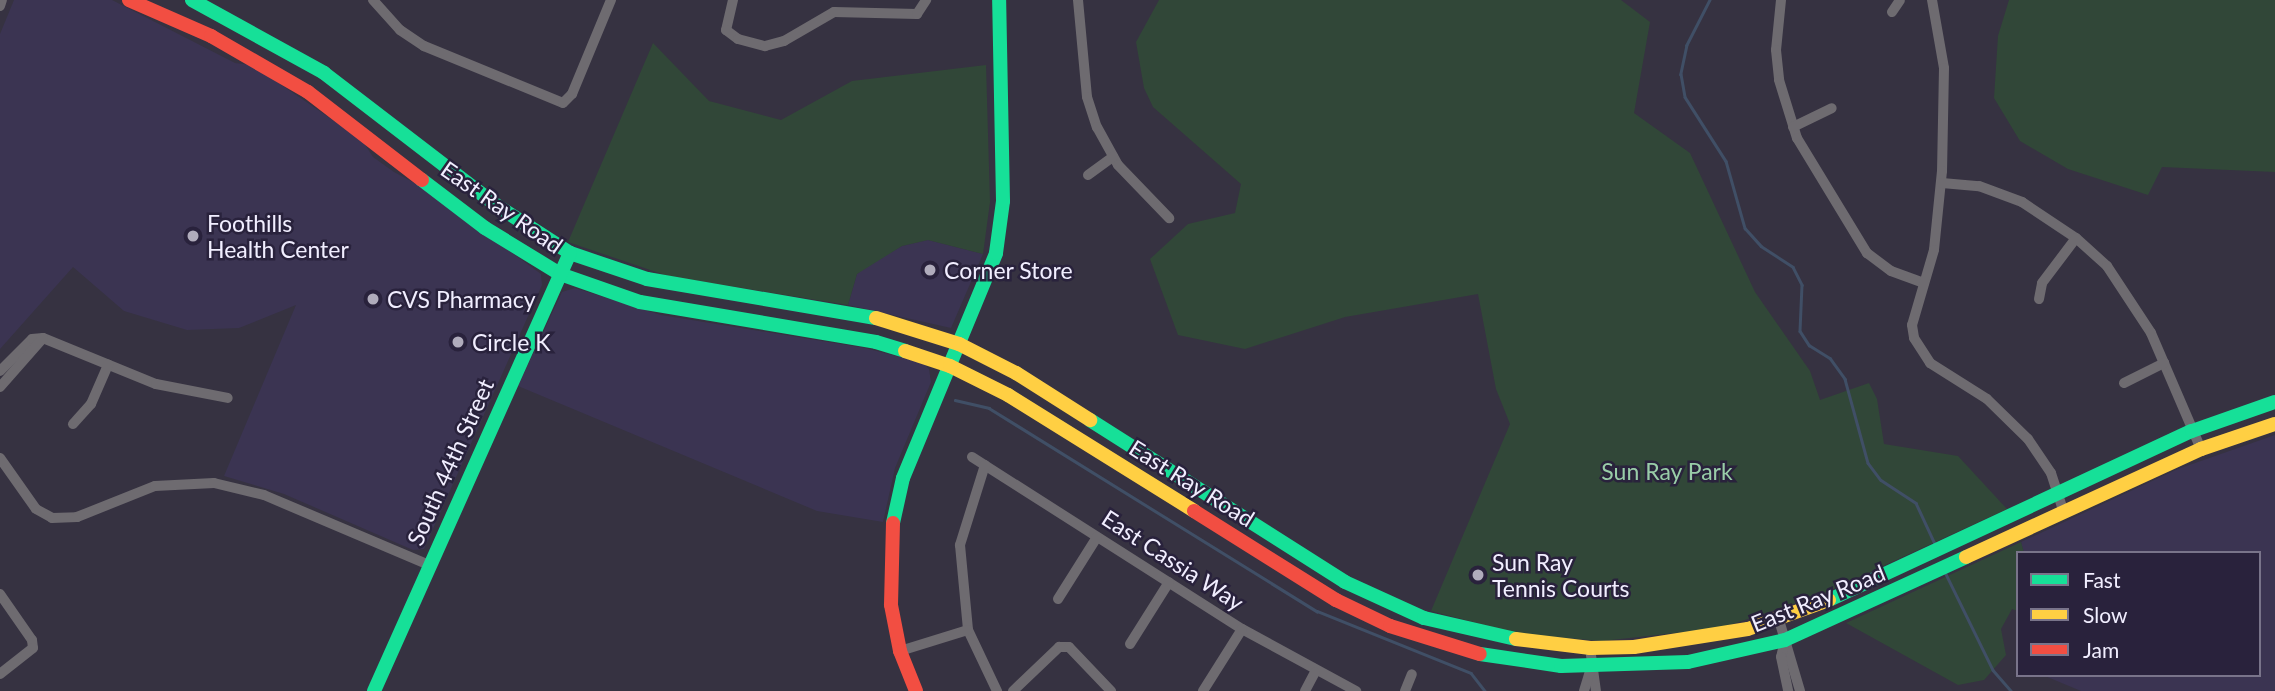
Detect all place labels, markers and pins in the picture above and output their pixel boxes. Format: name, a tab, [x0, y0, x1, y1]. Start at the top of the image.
place label: Foothills Health Center	[207, 209, 349, 263]
marker: Foothills Health Center	[185, 228, 201, 244]
place label: Corner Store	[944, 256, 1073, 284]
marker: Corner Store	[922, 262, 938, 278]
place label: CVS Pharmacy	[387, 285, 536, 313]
marker: CVS Pharmacy	[365, 291, 381, 307]
place label: Circle K	[472, 328, 550, 356]
marker: Circle K	[450, 334, 466, 350]
place label: Sun Ray Tennis Courts	[1492, 548, 1630, 602]
marker: Sun Ray Tennis Courts	[1470, 567, 1486, 583]

